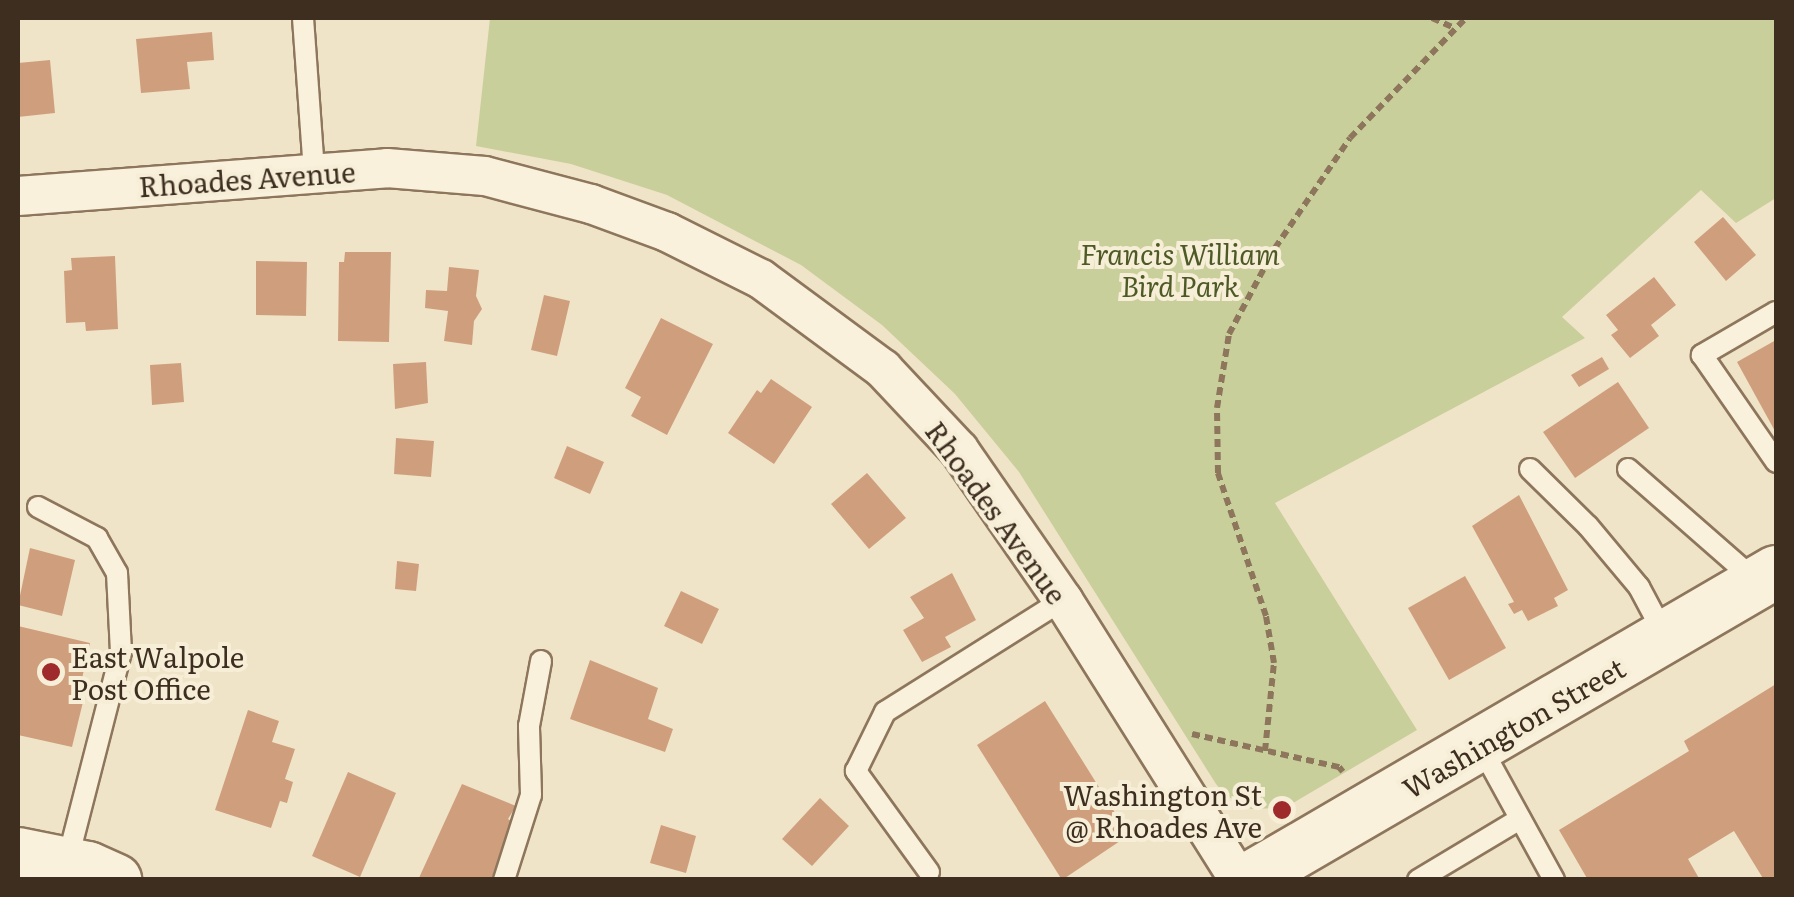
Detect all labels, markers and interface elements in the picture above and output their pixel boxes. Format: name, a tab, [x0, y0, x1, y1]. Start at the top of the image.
street label: Rhoades Avenue	[137, 154, 357, 202]
park label: Francis William Bird Park	[1080, 236, 1280, 302]
street label: Rhoades Avenue	[920, 414, 1074, 610]
place label: East Walpole Post Office	[71, 639, 244, 705]
street label: Washington Street	[1396, 650, 1630, 804]
marker: East Walpole Post Office	[40, 661, 62, 683]
place label: Washington St @ Rhoades Ave	[1063, 777, 1262, 843]
marker: Washington St @ Rhoades Ave	[1271, 799, 1293, 821]

